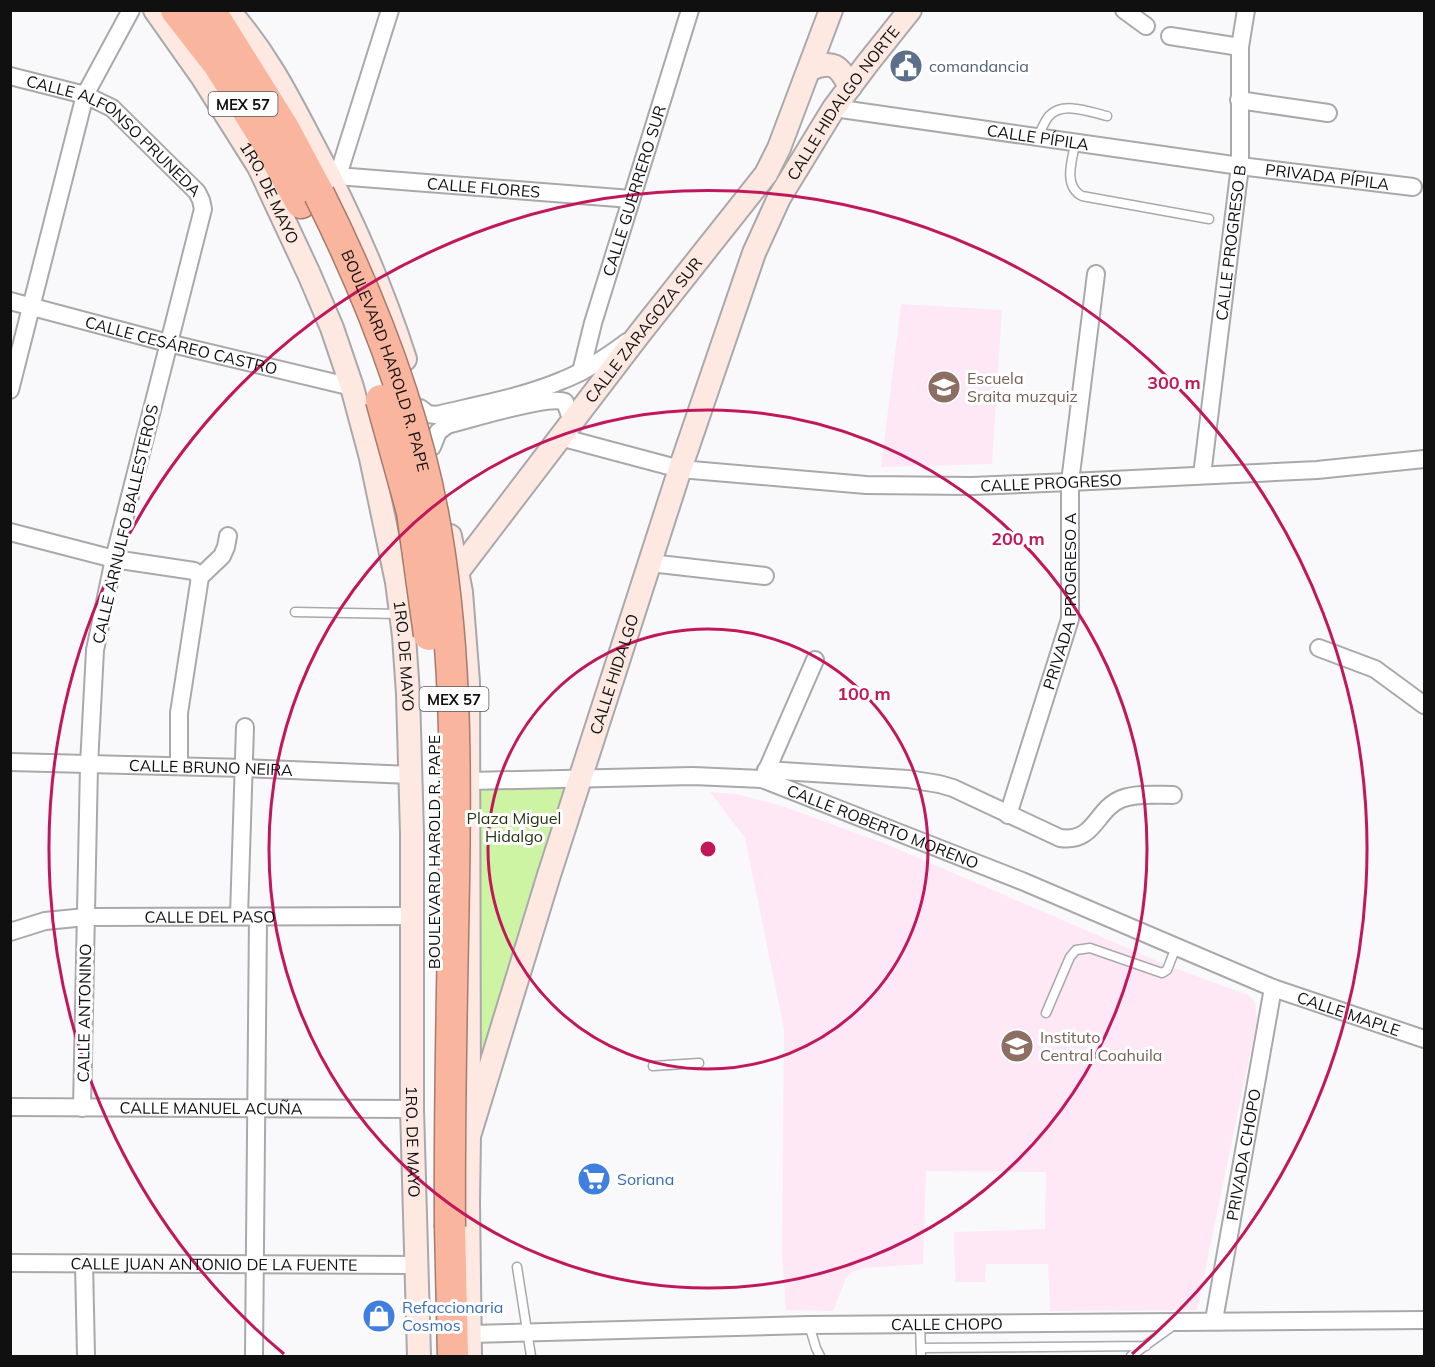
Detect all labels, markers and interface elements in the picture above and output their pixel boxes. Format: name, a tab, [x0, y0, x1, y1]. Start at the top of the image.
street label: CALLE HIDALGO NORTE	[782, 22, 904, 184]
public building icon: comandancia	[888, 48, 924, 84]
place label: comandancia	[929, 56, 1029, 76]
street label: CALLE ALFONSO PRUNEDA	[24, 71, 206, 201]
road number: MEX 57	[208, 92, 278, 116]
street label: CALLE GUERRERO SUR	[598, 103, 670, 279]
street label: CALLE PÍPILA	[986, 120, 1090, 154]
street label: 1RO. DE MAYO	[236, 138, 303, 247]
street label: PRIVADA PÍPILA	[1264, 159, 1391, 194]
street label: CALLE PROGRESO B	[1211, 164, 1250, 322]
street label: CALLE FLORES	[426, 173, 541, 202]
street label: BOULEVARD HAROLD R. PAPE	[337, 246, 434, 474]
street label: CALLE ZARAGOZA SUR	[580, 253, 706, 407]
street label: CALLE CESÁREO CASTRO	[83, 311, 280, 379]
place label: Escuela Sraita muzquiz	[967, 368, 1078, 406]
school or university icon: Escuela Sraita muzquiz	[926, 369, 962, 405]
text: 300 m	[1147, 371, 1201, 394]
street label: CALLE ARNULFO BALLESTEROS	[88, 402, 162, 646]
street label: CALLE PROGRESO	[980, 469, 1122, 496]
street label: PRIVADA PROGRESO A	[1038, 513, 1080, 692]
text: 200 m	[991, 527, 1045, 550]
street label: 1RO. DE MAYO	[389, 599, 419, 712]
street label: CALLE HIDALGO	[585, 611, 643, 737]
text: 100 m	[837, 682, 891, 705]
road number: MEX 57	[420, 687, 488, 711]
street label: BOULEVARD HAROLD R. PAPE	[424, 735, 444, 969]
street label: CALLE BRUNO NEIRA	[129, 755, 293, 780]
street label: CALLE ROBERTO MORENO	[784, 780, 982, 873]
park label: Plaza Miguel Hidalgo	[467, 808, 561, 846]
centre of rings	[698, 839, 718, 859]
street label: CALLE DEL PASO	[145, 906, 276, 927]
street label: CALLE ANTONINO	[73, 943, 95, 1083]
street label: CALLE MAPLE	[1294, 987, 1403, 1040]
place label: Instituto Central Coahuila	[1040, 1027, 1162, 1065]
school or university icon: Instituto Central Coahuila	[999, 1028, 1035, 1064]
street label: 1RO. DE MAYO	[402, 1086, 425, 1198]
street label: PRIVADA CHOPO	[1222, 1087, 1265, 1222]
street label: CALLE MANUEL ACUÑA	[119, 1098, 303, 1118]
supermarket icon: Soriana	[576, 1161, 612, 1197]
place label: Soriana	[617, 1169, 674, 1189]
street label: CALLE JUAN ANTONIO DE LA FUENTE	[70, 1253, 358, 1275]
place label: Refaccionaria Cosmos	[402, 1297, 503, 1335]
shop icon: Refaccionaria Cosmos	[361, 1298, 397, 1334]
street label: CALLE CHOPO	[891, 1313, 1003, 1334]

